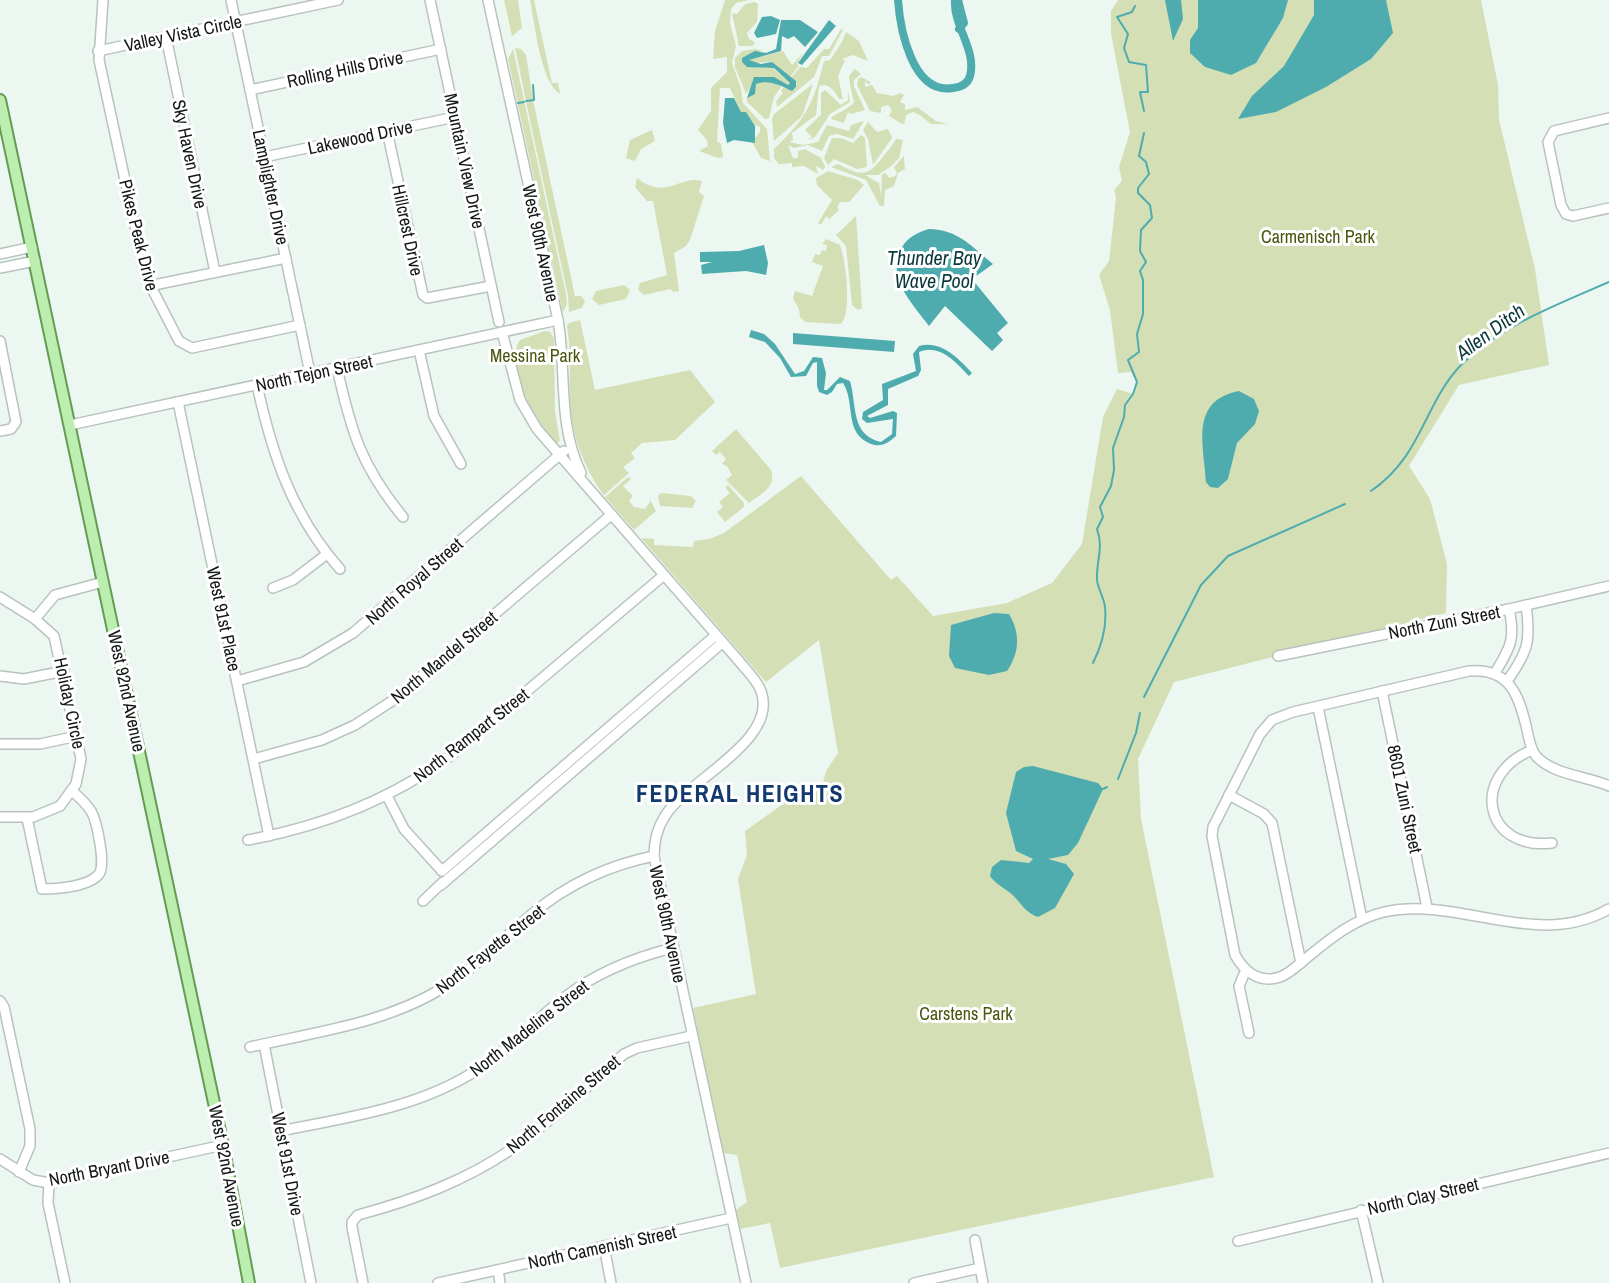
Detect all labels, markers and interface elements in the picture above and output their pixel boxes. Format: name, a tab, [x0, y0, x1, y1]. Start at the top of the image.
street label: Valley Vista Circle	[122, 8, 244, 58]
street label: Rolling Hills Drive	[285, 44, 405, 94]
street label: Mountain View Drive	[438, 91, 492, 231]
street label: Sky Haven Drive	[166, 97, 214, 211]
street label: Lakewood Drive	[305, 114, 415, 160]
street label: Lamplighter Drive	[247, 127, 295, 247]
street label: Pikes Peak Drive	[113, 177, 165, 293]
street label: Hillcrest Drive	[386, 182, 430, 278]
street label: West 90th Avenue	[516, 182, 566, 304]
park label: Carmenisch Park	[1261, 224, 1376, 249]
water label: Thunder Bay Wave Pool	[887, 244, 982, 294]
water label: Allen Ditch	[1449, 297, 1530, 366]
park label: Messina Park	[490, 343, 581, 368]
street label: North Tejon Street	[253, 348, 375, 398]
street label: North Royal Street	[360, 532, 468, 630]
street label: West 91st Place	[201, 564, 247, 674]
street label: North Zuni Street	[1386, 599, 1502, 645]
street label: North Mandel Street	[385, 605, 503, 709]
street label: West 92nd Avenue	[102, 628, 152, 754]
street label: Holiday Circle	[48, 655, 92, 751]
street label: North Rampart Street	[408, 682, 534, 788]
street label: 8601 Zuni Street	[1381, 743, 1429, 855]
district label: FEDERAL HEIGHTS	[636, 777, 844, 809]
street label: West 90th Avenue	[643, 863, 693, 985]
street label: North Fayette Street	[430, 898, 550, 1000]
street label: North Madeline Street	[464, 974, 594, 1082]
park label: Carstens Park	[919, 1001, 1013, 1026]
street label: North Fontaine Street	[501, 1049, 625, 1159]
street label: West 92nd Avenue	[203, 1103, 251, 1229]
street label: West 91st Drive	[266, 1110, 310, 1218]
street label: North Bryant Drive	[47, 1144, 171, 1192]
street label: North Clay Street	[1365, 1171, 1481, 1221]
street label: North Camenish Street	[526, 1219, 678, 1275]

